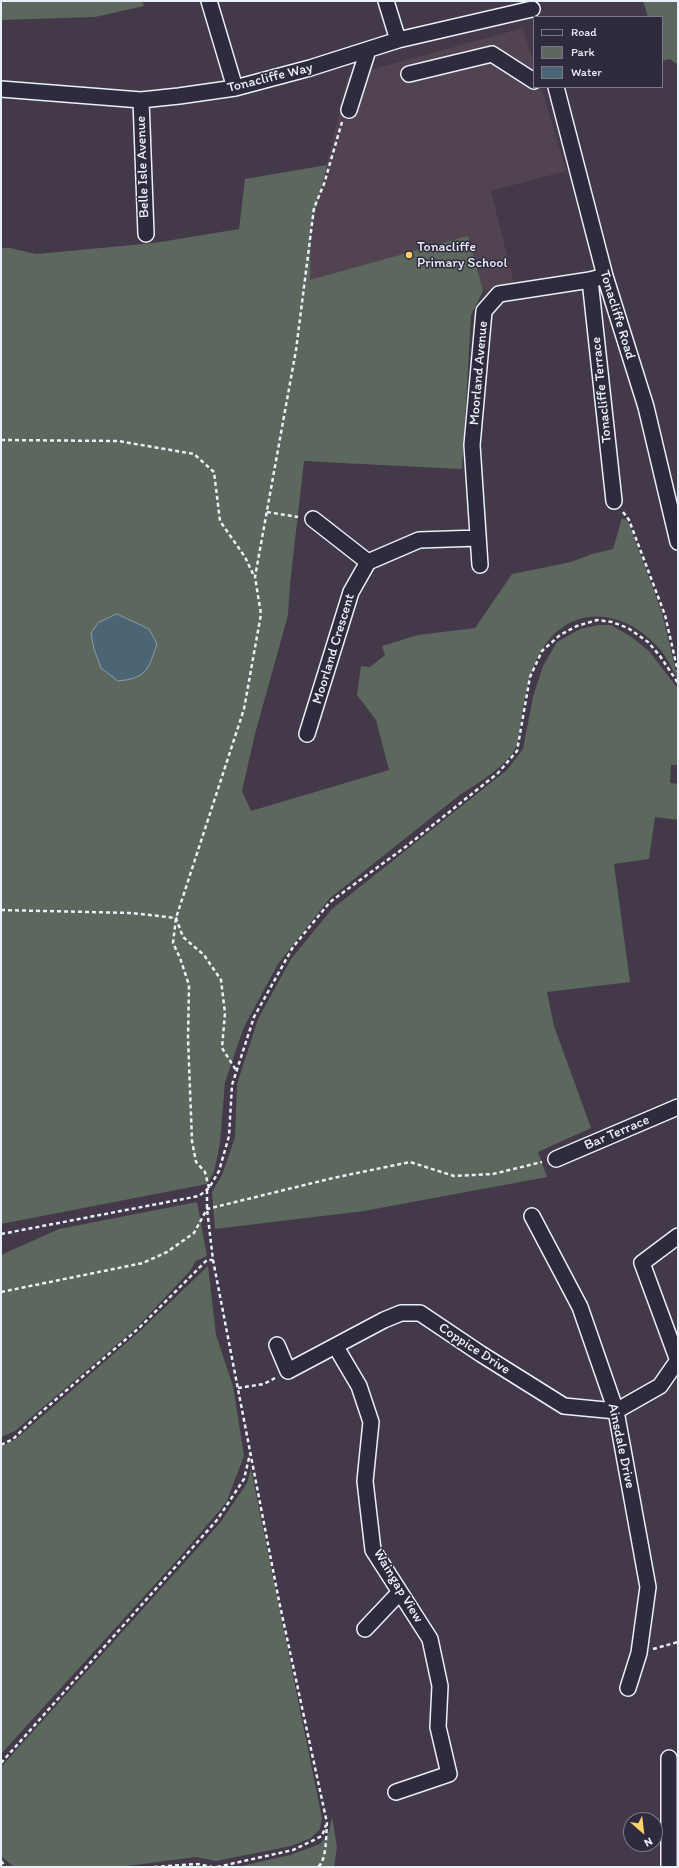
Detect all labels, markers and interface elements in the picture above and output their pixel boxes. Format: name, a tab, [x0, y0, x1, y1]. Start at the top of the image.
legend	[533, 16, 663, 88]
text: Road	[571, 25, 597, 39]
text: Park	[571, 45, 595, 59]
street label: Tonacliffe Way	[225, 59, 315, 97]
text: Water	[571, 65, 602, 79]
street label: Belle Isle Avenue	[133, 116, 153, 218]
place label: Tonacliffe Primary School	[417, 239, 507, 272]
marker: Tonacliffe Primary School	[404, 250, 414, 260]
street label: Tonacliffe Road	[595, 268, 639, 362]
street label: Moorland Avenue	[466, 320, 492, 426]
street label: Tonacliffe Terrace	[588, 336, 616, 444]
street label: Moorland Crescent	[309, 592, 359, 706]
street label: Bar Terrace	[582, 1112, 652, 1154]
street label: Coppice Drive	[435, 1320, 513, 1378]
street label: Ainsdale Drive	[604, 1402, 638, 1490]
street label: Waingap View	[369, 1546, 427, 1626]
north arrow	[623, 1812, 663, 1852]
text: N	[642, 1835, 655, 1850]

